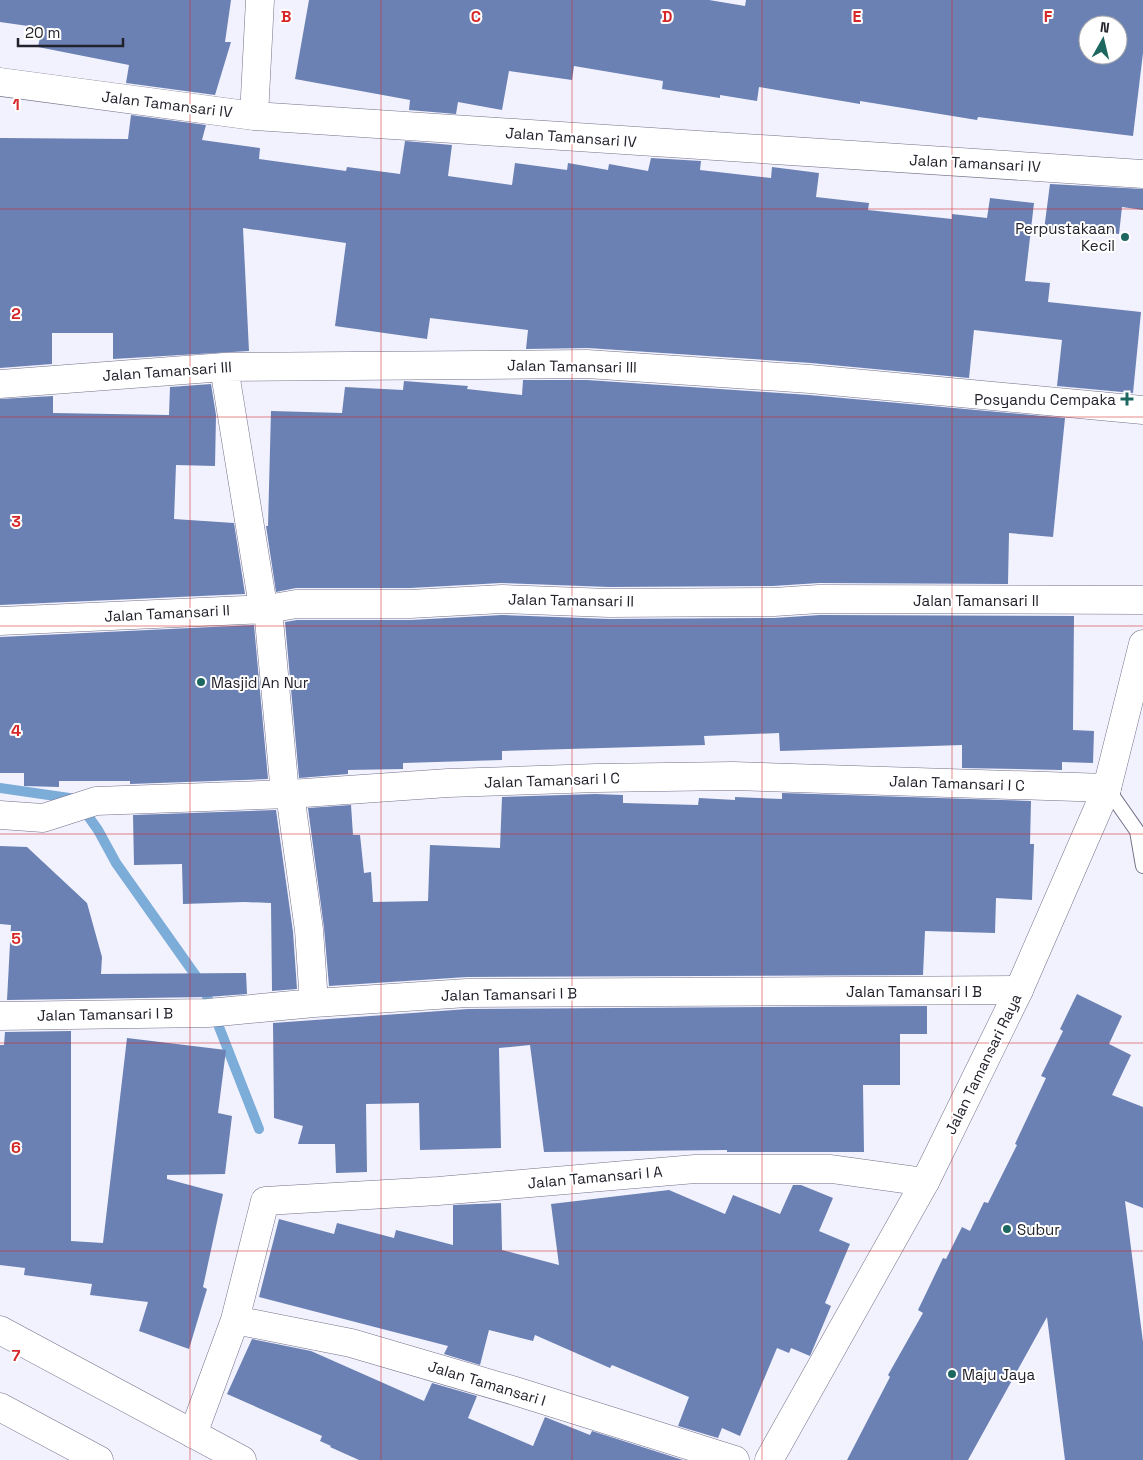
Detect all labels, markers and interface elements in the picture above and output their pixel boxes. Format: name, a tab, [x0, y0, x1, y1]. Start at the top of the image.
text: B	[281, 6, 291, 27]
text: C	[471, 6, 481, 27]
text: D	[662, 6, 672, 27]
text: E	[853, 6, 862, 27]
text: F	[1044, 6, 1053, 27]
scale bar	[18, 15, 122, 47]
north arrow	[1078, 15, 1128, 65]
text: N	[1099, 18, 1111, 37]
text: 20 m	[25, 23, 60, 42]
street label: Jalan Tamansari IV	[101, 87, 233, 121]
text: 1	[12, 94, 20, 115]
street label: Jalan Tamansari IV	[505, 123, 637, 151]
street label: Jalan Tamansari IV	[909, 150, 1041, 176]
place label: Perpustakaan Kecil	[1015, 219, 1115, 255]
marker: Perpustakaan Kecil	[1119, 231, 1131, 243]
text: 2	[11, 303, 21, 324]
street label: Jalan Tamansari III	[507, 355, 637, 377]
street label: Jalan Tamansari III	[102, 357, 232, 385]
place label: Posyandu Cempaka	[974, 390, 1116, 409]
marker: Posyandu Cempaka	[1120, 392, 1134, 406]
text: 3	[11, 511, 21, 532]
street label: Jalan Tamansari II	[508, 589, 634, 611]
street label: Jalan Tamansari II	[913, 591, 1039, 610]
street label: Jalan Tamansari II	[104, 600, 230, 626]
place label: Masjid An Nur	[211, 673, 309, 692]
marker: Masjid An Nur	[195, 676, 207, 688]
text: 4	[11, 720, 21, 741]
street label: Jalan Tamansari I C	[484, 768, 620, 792]
street label: Jalan Tamansari I C	[889, 771, 1025, 795]
text: 5	[11, 928, 21, 949]
street label: Jalan Tamansari I B	[846, 982, 982, 1001]
street label: Jalan Tamansari I B	[441, 983, 577, 1005]
street label: Jalan Tamansari Raya	[941, 990, 1026, 1138]
street label: Jalan Tamansari I B	[37, 1003, 173, 1025]
text: 6	[11, 1137, 21, 1158]
street label: Jalan Tamansari I A	[527, 1162, 664, 1192]
place label: Subur	[1017, 1220, 1060, 1239]
marker: Subur	[1001, 1223, 1013, 1235]
text: 7	[12, 1345, 21, 1366]
street label: Jalan Tamansari I	[426, 1356, 548, 1410]
place label: Maju Jaya	[962, 1365, 1035, 1384]
marker: Maju Jaya	[946, 1368, 958, 1380]

